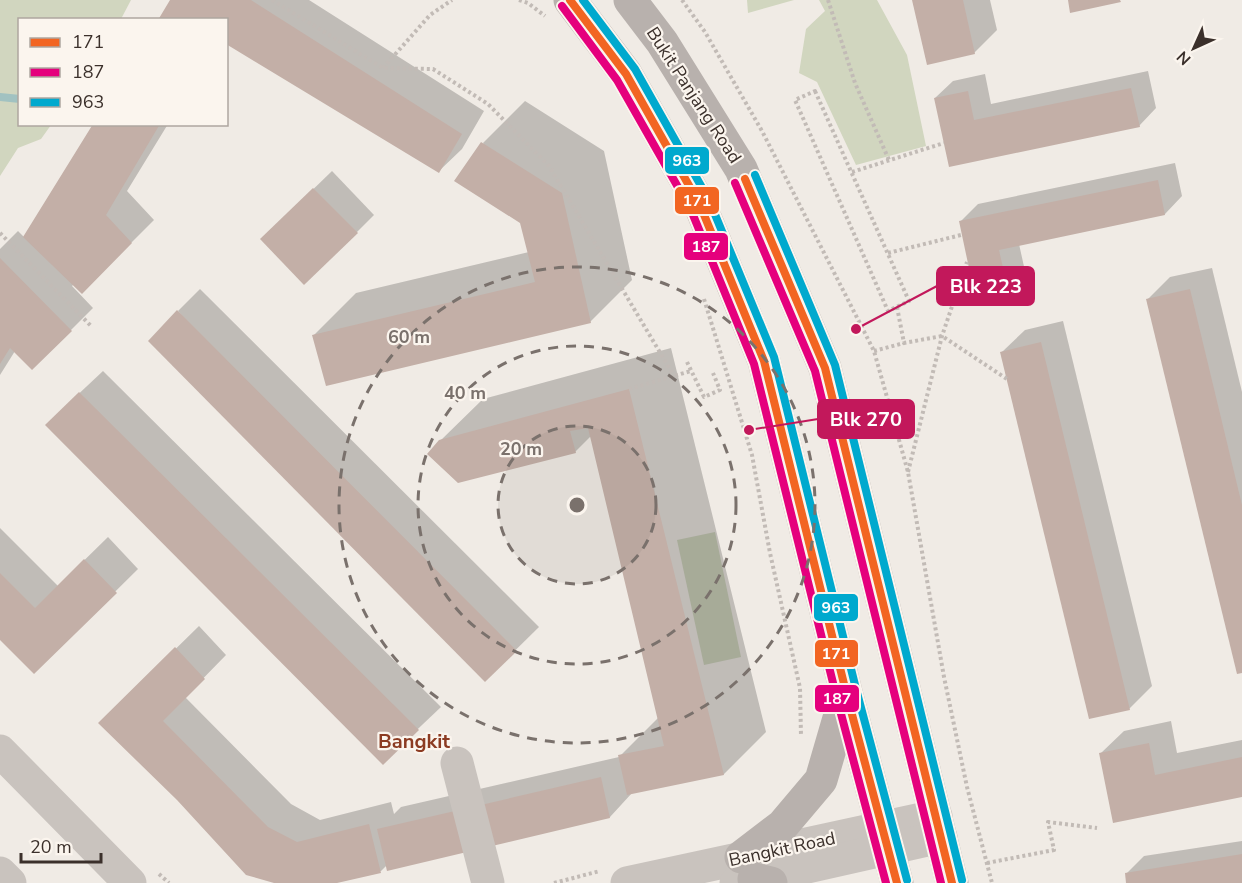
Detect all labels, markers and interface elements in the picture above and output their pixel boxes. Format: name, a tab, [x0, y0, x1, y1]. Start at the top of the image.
legend	[18, 18, 228, 126]
north arrow	[1164, 18, 1224, 78]
street label: Bukit Panjang Road	[641, 22, 747, 168]
text: 171	[72, 30, 104, 54]
text: N	[1172, 46, 1196, 70]
text: 187	[72, 60, 104, 84]
text: 963	[72, 90, 104, 114]
line badge: 963	[664, 146, 710, 175]
text: 963	[673, 150, 701, 172]
line badge: 171	[674, 186, 720, 215]
text: 171	[683, 190, 711, 212]
line badge: 187	[683, 232, 729, 261]
text: 187	[692, 236, 720, 258]
callout: Blk 223	[937, 267, 1034, 305]
text: Blk 223	[950, 273, 1022, 300]
text: 60 m	[388, 325, 430, 349]
text: 40 m	[444, 381, 486, 405]
callout: Blk 270	[818, 400, 914, 438]
text: Blk 270	[830, 406, 902, 433]
text: 20 m	[500, 437, 542, 461]
centre of rings	[567, 495, 587, 515]
line badge: 963	[813, 593, 859, 622]
text: 963	[822, 597, 850, 619]
line badge: 171	[814, 639, 859, 668]
text: 171	[822, 643, 850, 665]
line badge: 187	[814, 684, 860, 713]
text: 187	[823, 688, 851, 710]
district label: Bangkit	[378, 728, 450, 755]
scale bar	[21, 826, 100, 864]
street label: Bangkit Road	[726, 826, 838, 872]
text: 20 m	[30, 835, 72, 859]

